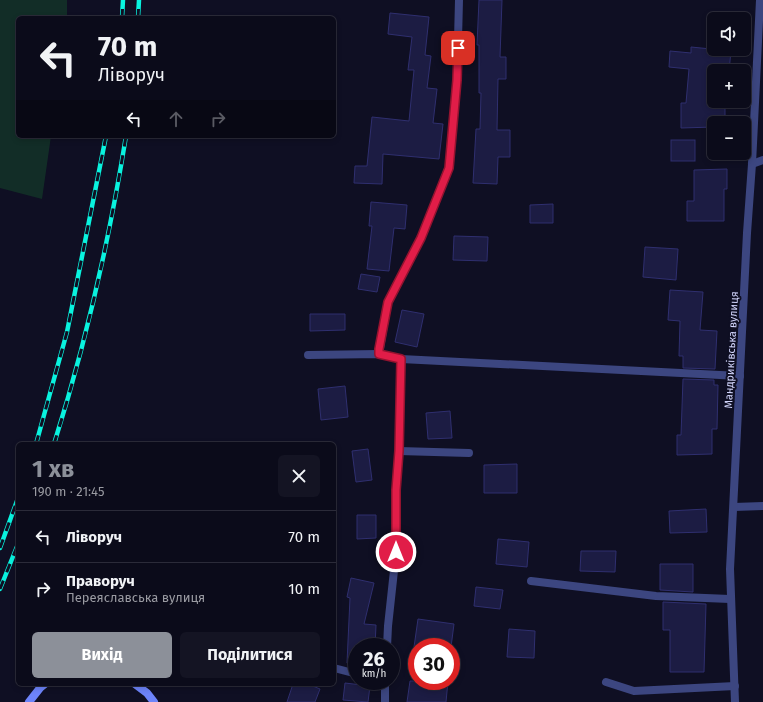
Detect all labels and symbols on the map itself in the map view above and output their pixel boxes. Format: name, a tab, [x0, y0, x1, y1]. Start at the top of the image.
pin	[441, 31, 475, 65]
street label: Мандриківська вулиця	[722, 291, 741, 409]
position arrow	[375, 531, 417, 573]
speed limit sign: 30	[408, 638, 460, 690]

